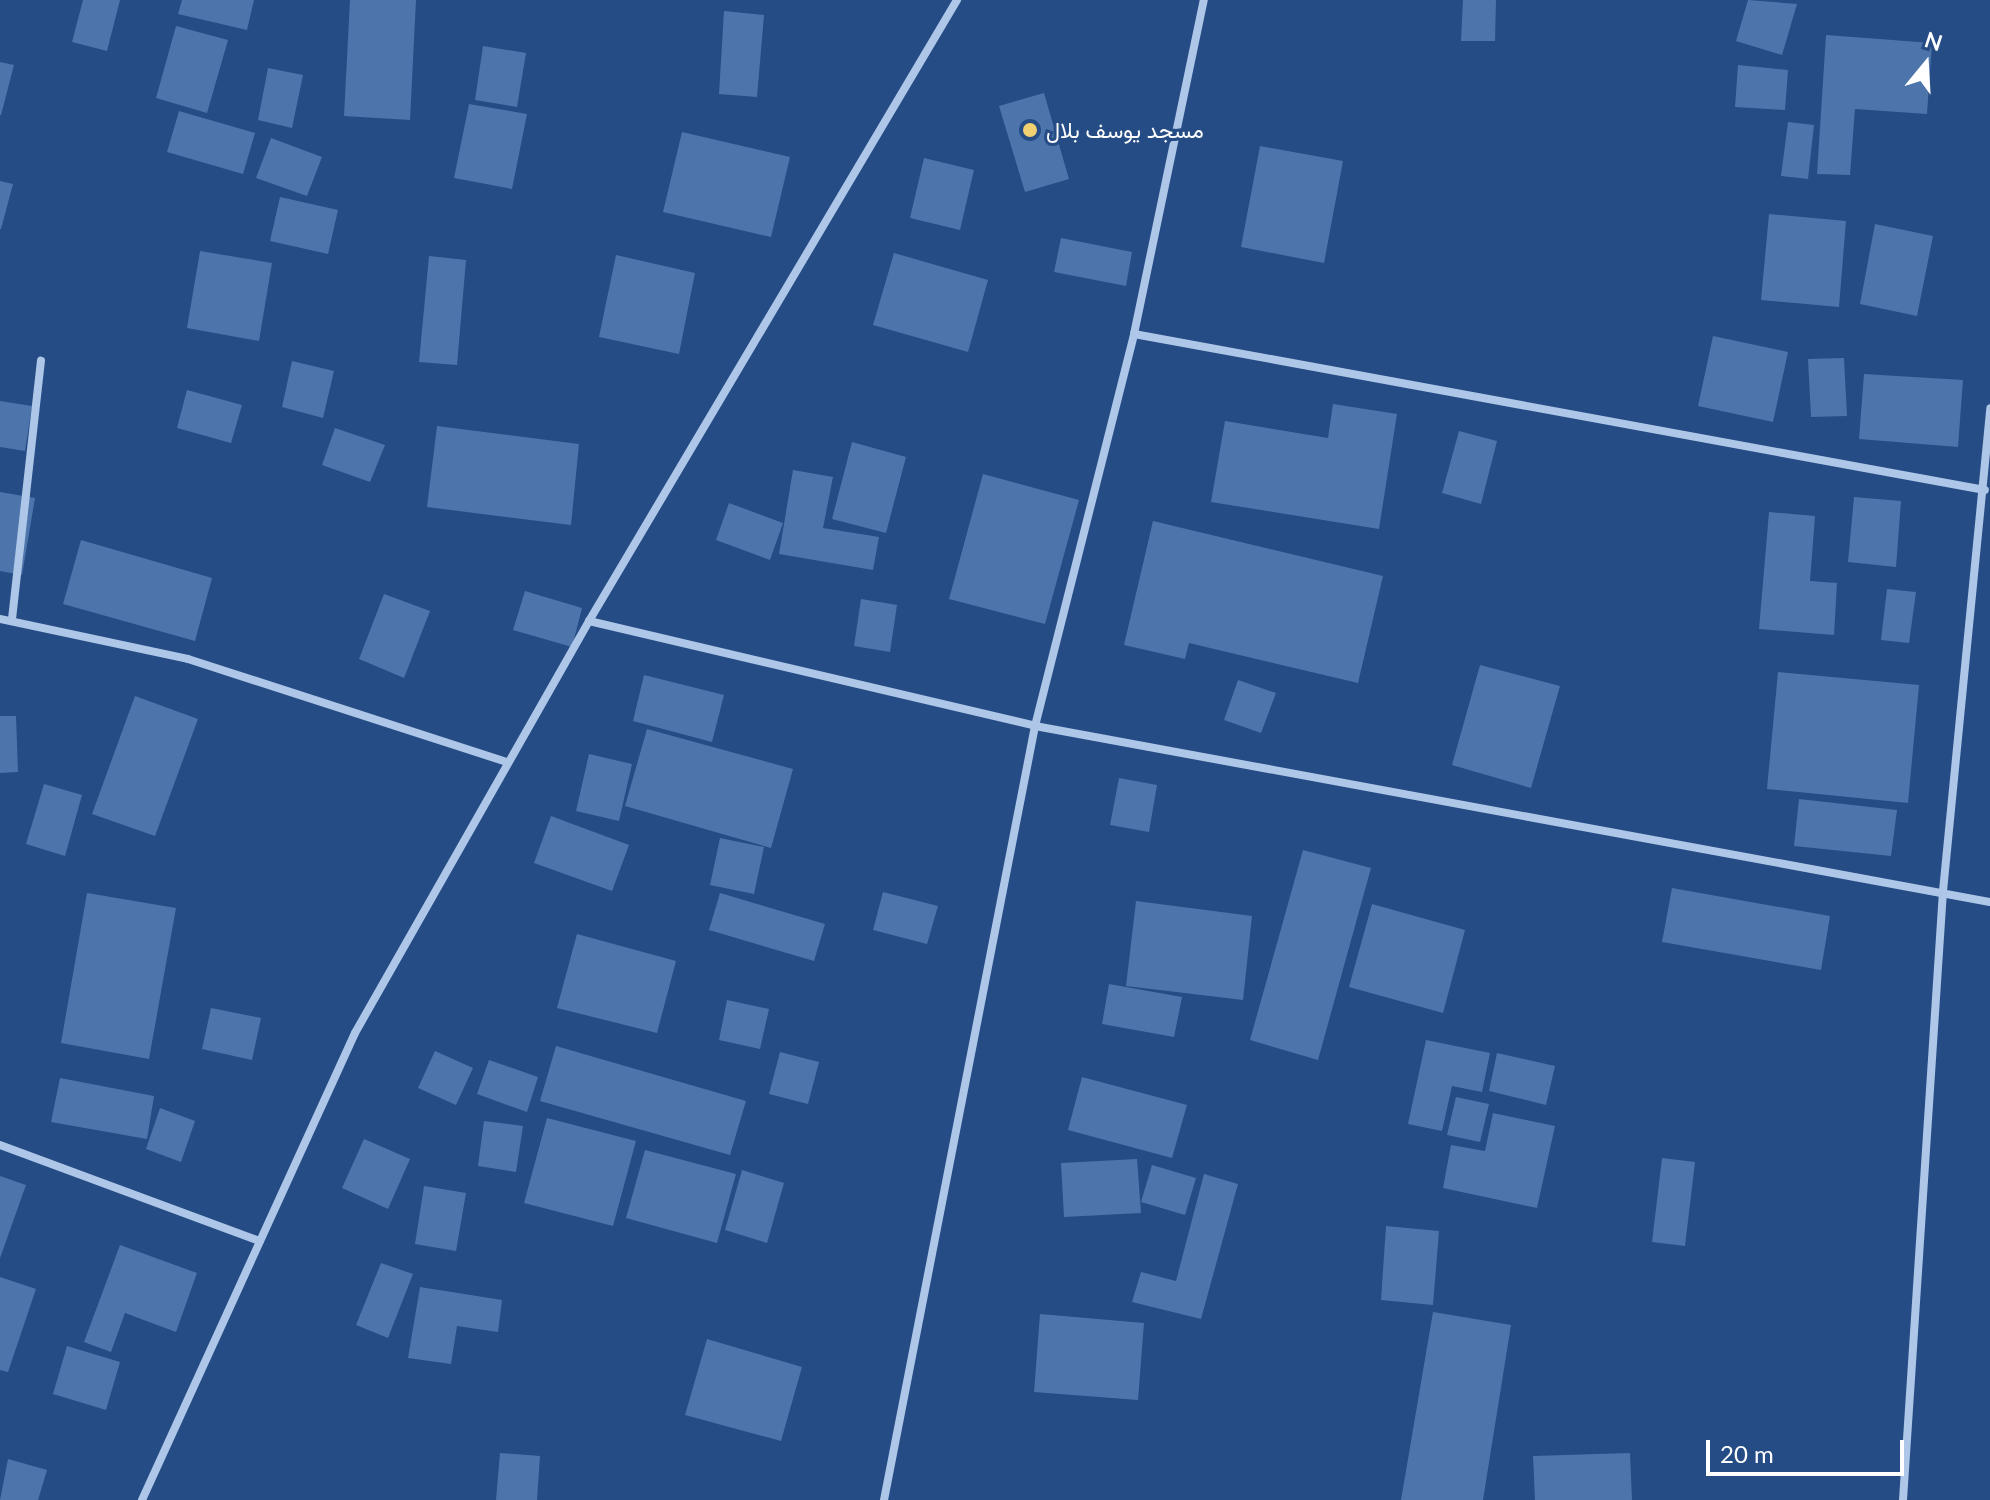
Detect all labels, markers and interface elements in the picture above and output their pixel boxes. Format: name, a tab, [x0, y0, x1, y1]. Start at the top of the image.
north arrow	[1886, 24, 1966, 104]
text: N	[1921, 25, 1946, 56]
place label: مسجد يوسف بلال	[1046, 117, 1204, 143]
marker: مسجد يوسف بلال	[1021, 121, 1039, 139]
scale bar	[1710, 1424, 1908, 1474]
text: 20 m	[1720, 1439, 1774, 1468]

